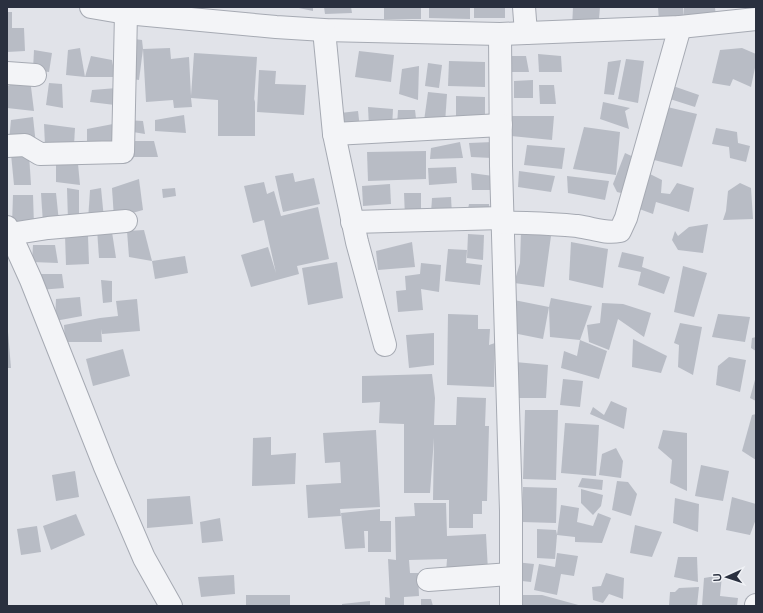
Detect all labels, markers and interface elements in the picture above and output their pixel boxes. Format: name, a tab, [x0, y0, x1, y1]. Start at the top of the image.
north arrow	[707, 557, 747, 597]
text: U	[711, 573, 724, 582]

